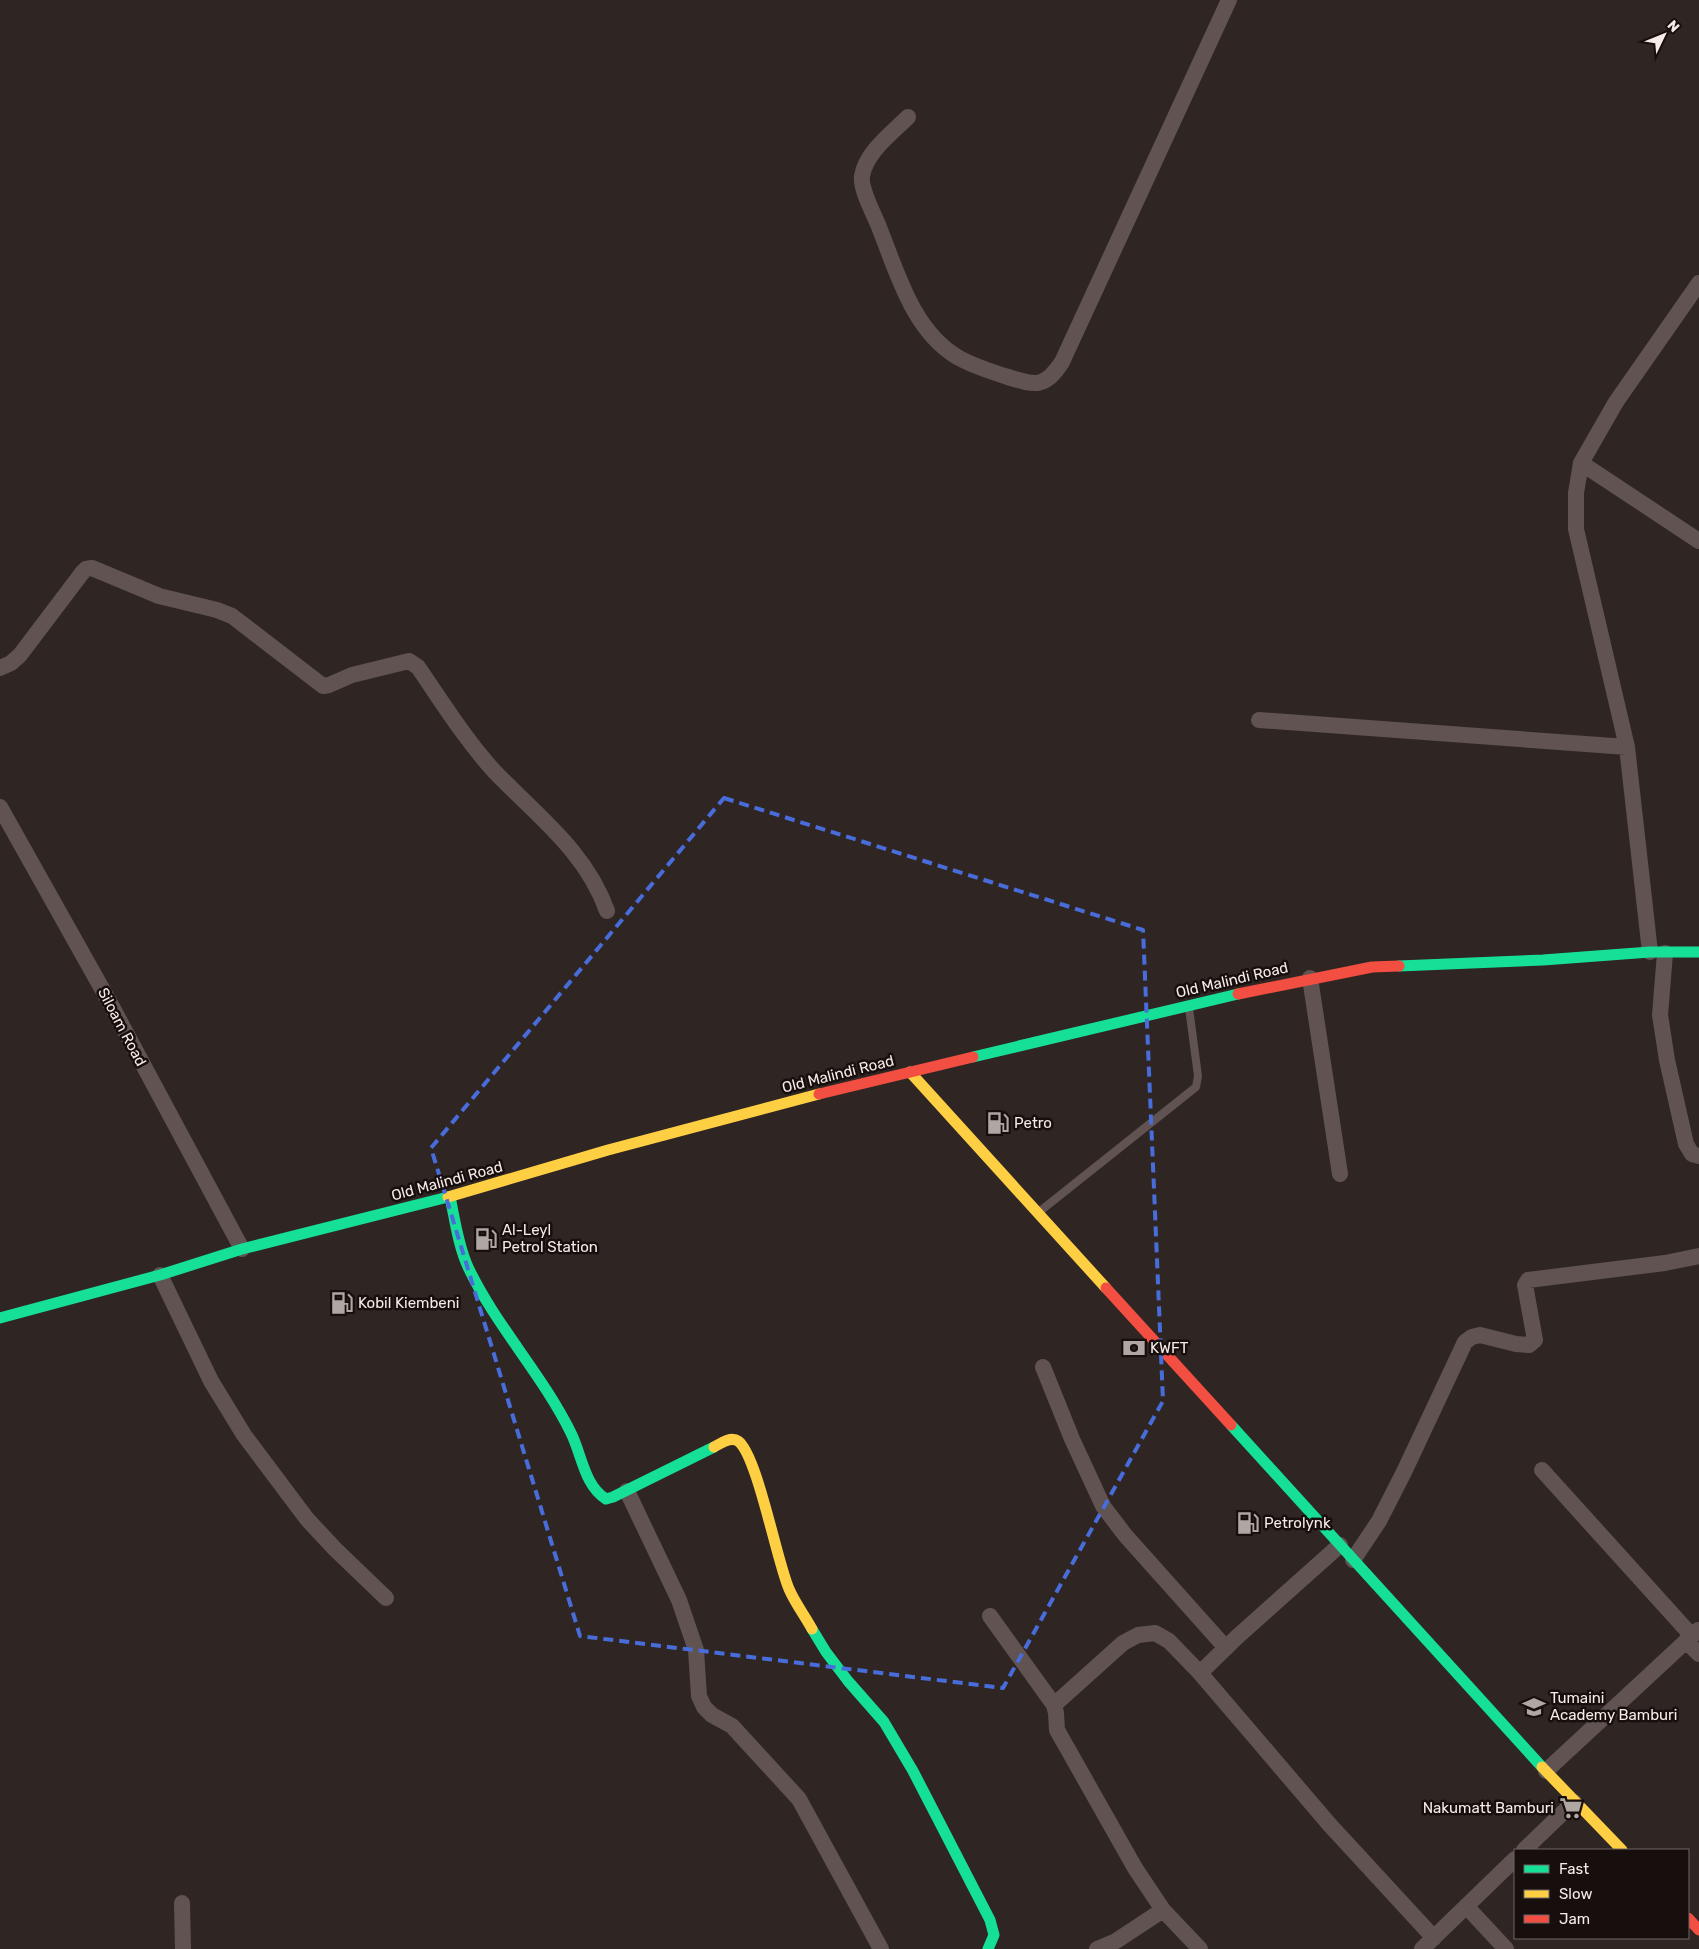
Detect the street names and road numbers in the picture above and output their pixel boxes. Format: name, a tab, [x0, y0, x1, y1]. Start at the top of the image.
street label: Old Malindi Road	[1174, 958, 1290, 1002]
street label: Siloam Road	[94, 985, 150, 1069]
street label: Old Malindi Road	[780, 1051, 896, 1097]
street label: Old Malindi Road	[389, 1157, 505, 1205]

